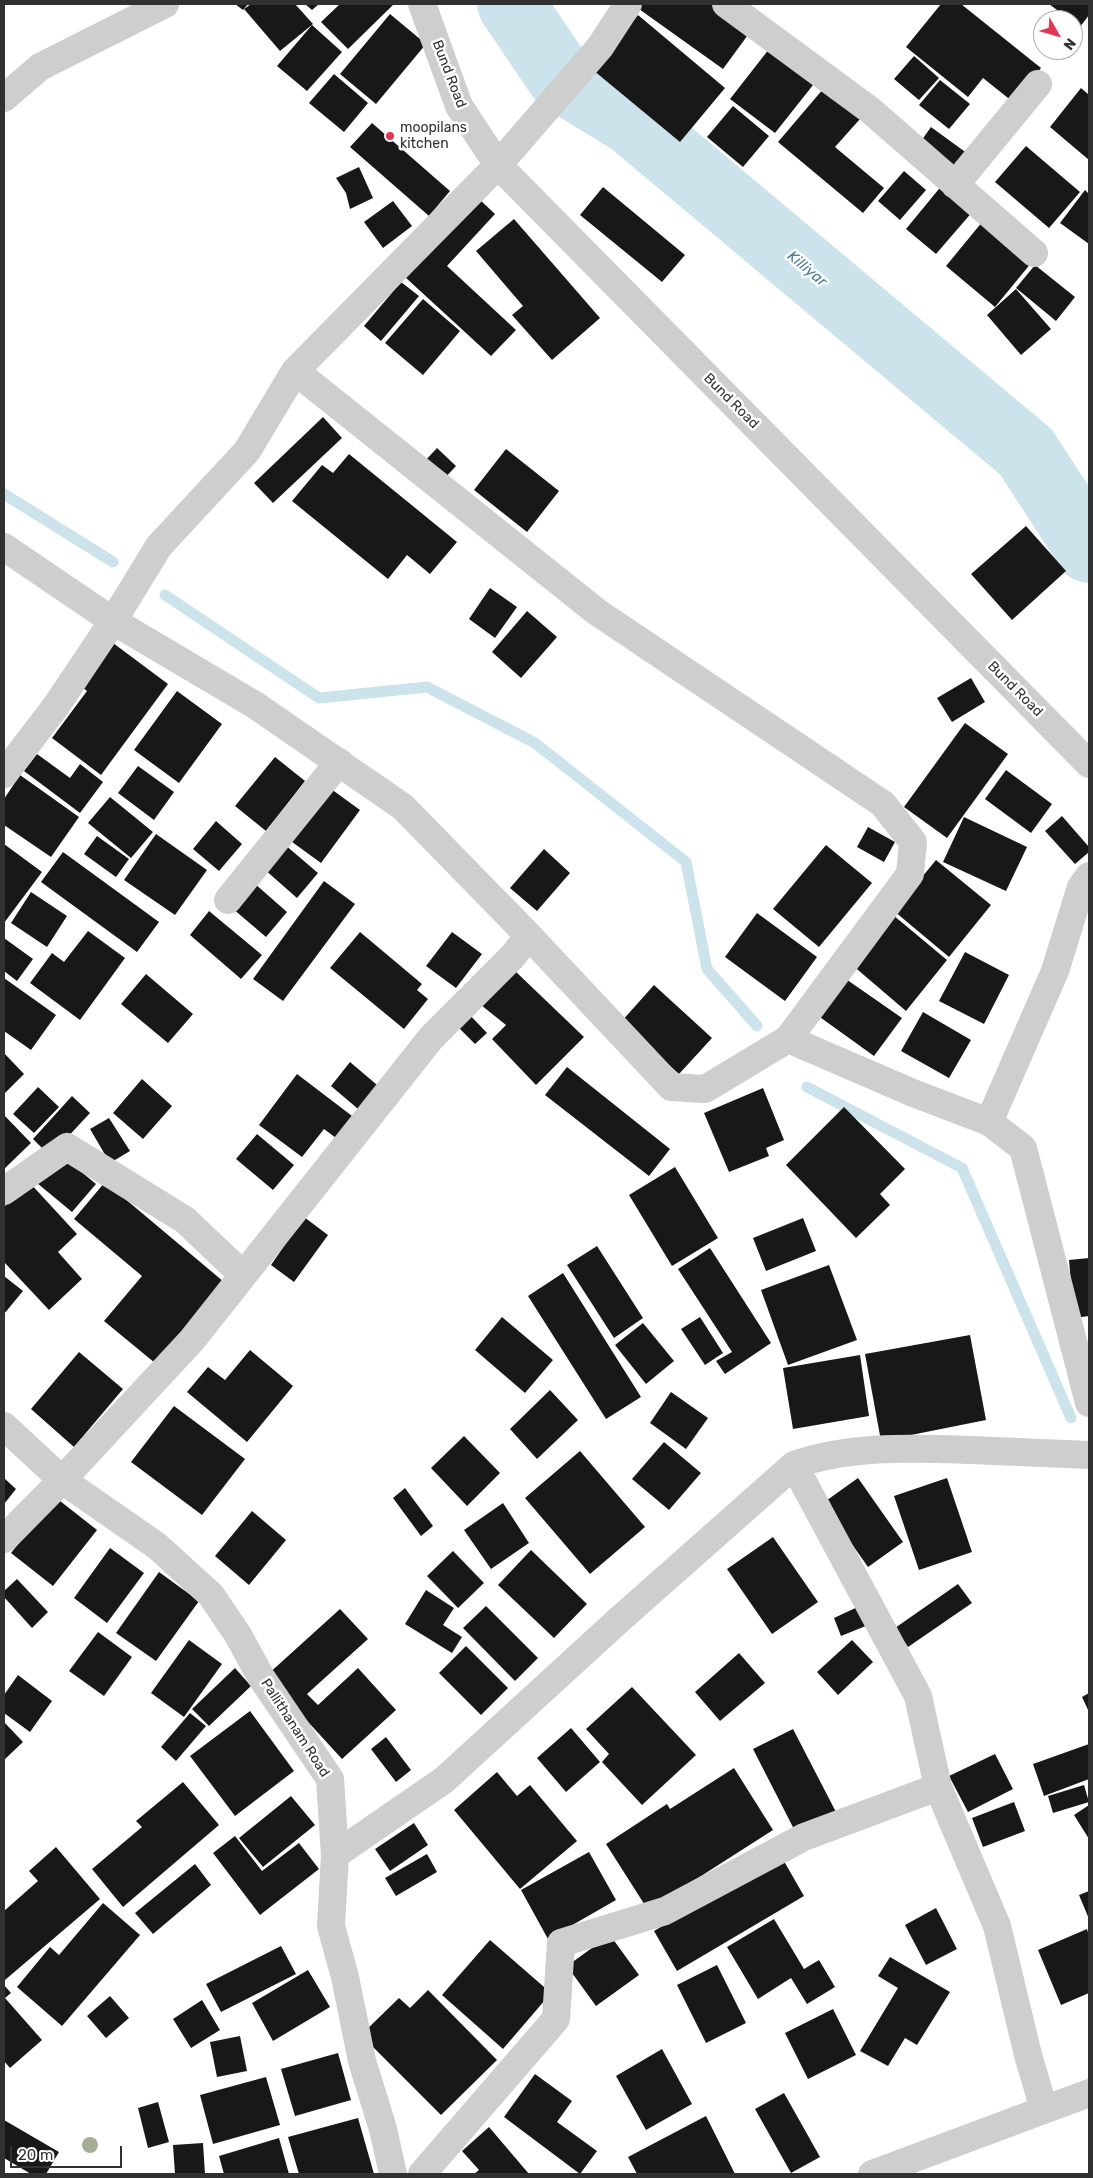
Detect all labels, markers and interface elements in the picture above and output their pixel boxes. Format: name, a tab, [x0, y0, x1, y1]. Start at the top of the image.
north arrow	[1033, 10, 1083, 60]
text: N	[1060, 35, 1079, 53]
street label: Bund Road	[428, 38, 470, 110]
place label: moopilans kitchen	[400, 120, 467, 152]
marker: moopilans kitchen	[384, 130, 396, 142]
water label: Killiyar	[783, 247, 831, 291]
street label: Bund Road	[700, 370, 762, 432]
street label: Bund Road	[984, 658, 1046, 720]
street label: Pallithanam Road	[257, 1676, 333, 1780]
scale bar	[12, 2136, 125, 2168]
text: 20 m	[18, 2146, 53, 2164]

